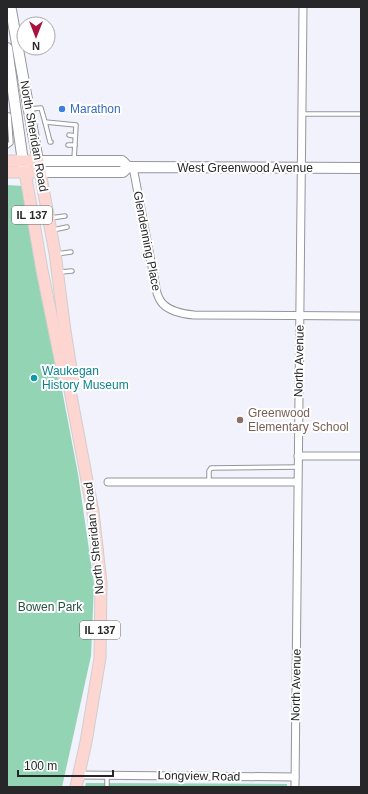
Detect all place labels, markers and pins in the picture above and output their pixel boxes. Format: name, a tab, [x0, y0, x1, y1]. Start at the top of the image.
place label: Marathon	[70, 102, 121, 116]
marker: Marathon	[57, 104, 67, 114]
place label: Waukegan History Museum	[42, 364, 129, 392]
marker: Waukegan History Museum	[29, 373, 39, 383]
place label: Greenwood Elementary School	[248, 406, 349, 434]
marker: Greenwood Elementary School	[235, 415, 245, 425]

